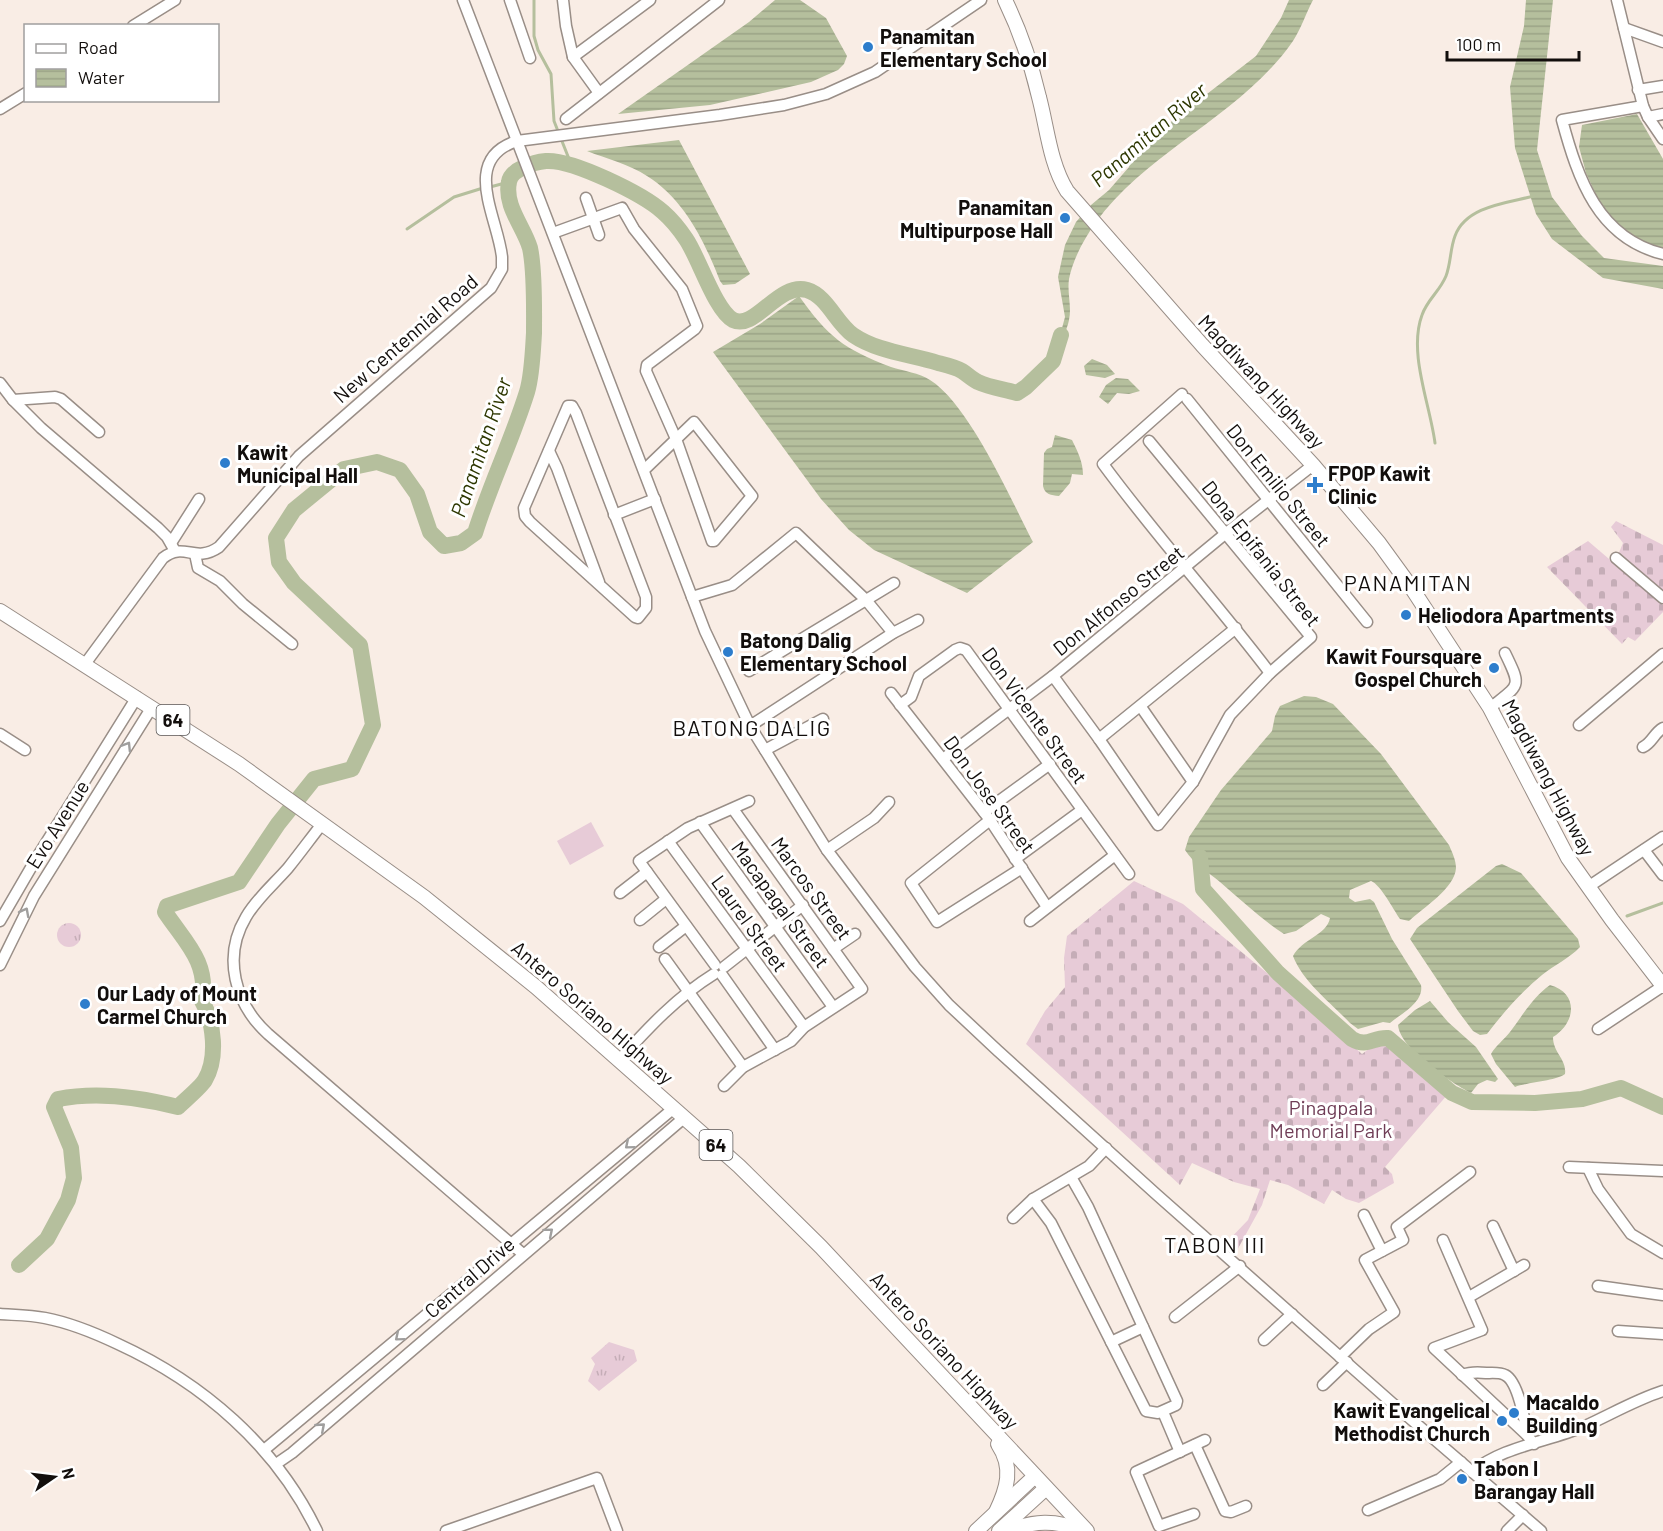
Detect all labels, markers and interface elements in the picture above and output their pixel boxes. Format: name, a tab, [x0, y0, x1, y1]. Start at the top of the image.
legend	[24, 24, 219, 102]
place label: Panamitan Elementary School	[880, 24, 1047, 71]
scale bar	[1447, 24, 1579, 62]
text: 100 m	[1456, 33, 1501, 55]
text: Road	[78, 36, 118, 58]
marker: Panamitan Elementary School	[861, 40, 875, 54]
text: Water	[78, 66, 125, 88]
water label: Panamitan River	[1085, 76, 1212, 191]
place label: Panamitan Multipurpose Hall	[900, 195, 1053, 242]
marker: Panamitan Multipurpose Hall	[1058, 211, 1072, 225]
street label: New Centennial Road	[328, 269, 482, 407]
street label: Magdiwang Highway	[1194, 309, 1330, 453]
water label: Panamitan River	[444, 373, 516, 520]
street label: Don Emilio Street	[1222, 419, 1336, 551]
place label: Kawit Municipal Hall	[237, 440, 358, 487]
marker: Kawit Municipal Hall	[218, 456, 232, 470]
place label: FPOP Kawit Clinic	[1328, 461, 1431, 508]
street label: Dona Epifania Street	[1198, 475, 1326, 631]
marker: FPOP Kawit Clinic	[1306, 476, 1324, 494]
street label: Don Alfonso Street	[1048, 540, 1188, 660]
district label: PANAMITAN	[1344, 569, 1472, 595]
place label: Heliodora Apartments	[1418, 603, 1614, 627]
marker: Heliodora Apartments	[1399, 608, 1413, 622]
place label: Batong Dalig Elementary School	[740, 628, 907, 675]
street label: Don Vicente Street	[977, 642, 1093, 788]
place label: Kawit Foursquare Gospel Church	[1326, 644, 1482, 691]
marker: Batong Dalig Elementary School	[721, 645, 735, 659]
marker: Kawit Foursquare Gospel Church	[1487, 661, 1501, 675]
street label: Magdiwang Highway	[1498, 694, 1600, 860]
road number: 64	[156, 705, 190, 735]
district label: BATONG DALIG	[672, 714, 832, 740]
street label: Don Jose Street	[939, 731, 1041, 857]
one-way arrow	[120, 742, 132, 752]
street label: Evo Avenue	[20, 775, 94, 873]
street label: Marcos Street	[767, 832, 857, 944]
street label: Macapagal Street	[727, 836, 835, 972]
street label: Laurel Street	[707, 870, 793, 976]
one-way arrow	[18, 908, 29, 918]
street label: Antero Soriano Highway	[507, 935, 679, 1089]
place label: Our Lady of Mount Carmel Church	[97, 981, 257, 1028]
marker: Our Lady of Mount Carmel Church	[78, 997, 92, 1011]
park label: Pinagpala Memorial Park	[1270, 1095, 1392, 1142]
road number: 64	[700, 1130, 732, 1160]
one-way arrow	[625, 1138, 636, 1149]
one-way arrow	[542, 1228, 553, 1239]
street label: Central Drive	[419, 1231, 519, 1323]
district label: TABON III	[1164, 1231, 1266, 1257]
street label: Antero Soriano Highway	[866, 1266, 1024, 1434]
one-way arrow	[395, 1330, 406, 1341]
place label: Macaldo Building	[1526, 1390, 1600, 1437]
place label: Kawit Evangelical Methodist Church	[1334, 1398, 1490, 1445]
marker: Macaldo Building	[1507, 1406, 1521, 1420]
marker: Kawit Evangelical Methodist Church	[1495, 1414, 1509, 1428]
one-way arrow	[314, 1423, 325, 1434]
north arrow	[24, 1447, 84, 1507]
place label: Tabon I Barangay Hall	[1474, 1456, 1594, 1503]
text: N	[59, 1466, 80, 1481]
marker: Tabon I Barangay Hall	[1455, 1472, 1469, 1486]

